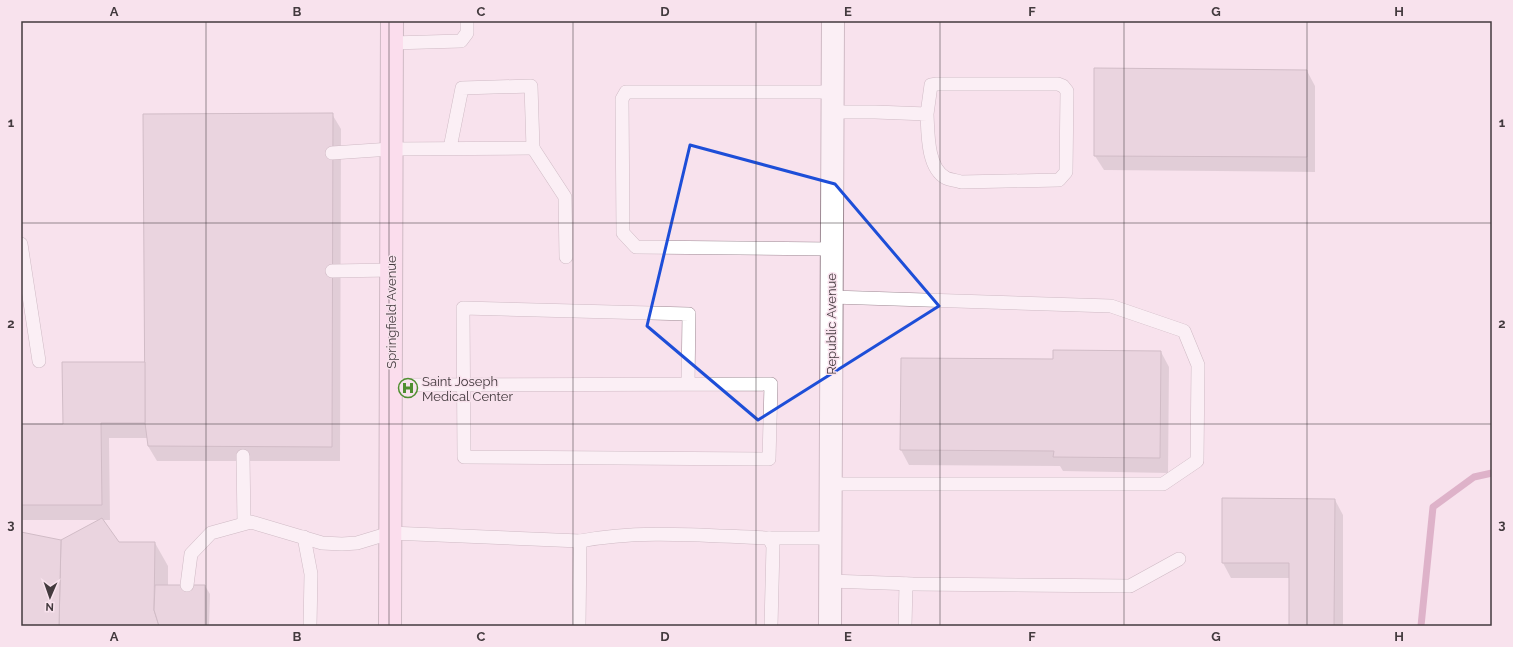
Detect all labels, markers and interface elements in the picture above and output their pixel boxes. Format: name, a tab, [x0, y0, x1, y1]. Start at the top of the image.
text: A	[110, 4, 119, 19]
text: B	[293, 4, 302, 19]
text: C	[477, 4, 486, 19]
text: D	[660, 4, 670, 19]
text: E	[844, 4, 852, 19]
text: F	[1028, 4, 1036, 19]
text: G	[1211, 4, 1221, 19]
text: H	[1394, 4, 1404, 19]
text: 1	[8, 115, 15, 130]
text: 1	[1499, 115, 1506, 130]
street label: Springfield Avenue	[384, 255, 399, 369]
street label: Republic Avenue	[824, 273, 839, 375]
text: 2	[7, 316, 15, 331]
text: 2	[1498, 316, 1506, 331]
place label: Saint Joseph Medical Center	[422, 374, 513, 404]
hospital icon: Saint Joseph Medical Center	[397, 377, 419, 399]
text: 3	[7, 517, 15, 532]
text: 3	[1498, 517, 1506, 532]
north arrow	[30, 577, 70, 617]
text: N	[45, 600, 54, 613]
text: A	[110, 629, 119, 644]
text: B	[293, 629, 302, 644]
text: C	[477, 629, 486, 644]
text: D	[660, 629, 670, 644]
text: E	[844, 629, 852, 644]
text: F	[1028, 629, 1036, 644]
text: G	[1211, 629, 1221, 644]
text: H	[1394, 629, 1404, 644]

